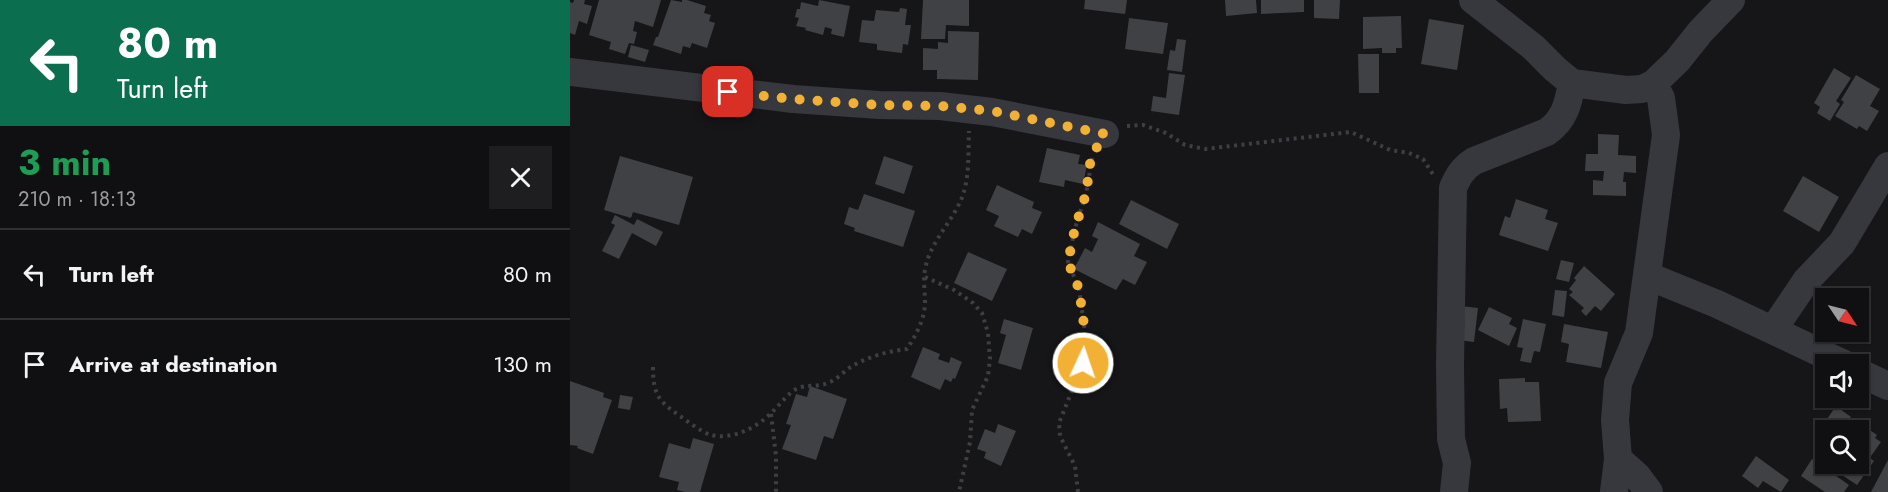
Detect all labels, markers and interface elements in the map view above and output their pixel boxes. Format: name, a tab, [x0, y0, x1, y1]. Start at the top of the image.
text: 80 m	[117, 13, 218, 74]
icon: left	[18, 24, 96, 102]
pin	[702, 66, 753, 117]
text: Turn left	[117, 69, 207, 108]
icon: arrive	[711, 75, 744, 108]
text: 3 min	[18, 136, 111, 188]
button: close	[489, 146, 552, 209]
text: 210 m · 18:13	[18, 185, 136, 214]
icon: left	[18, 258, 51, 291]
text: Turn left	[69, 258, 154, 290]
text: 80 m	[503, 258, 552, 290]
north arrow	[1815, 288, 1869, 342]
map controls	[1815, 288, 1869, 474]
position arrow	[1051, 331, 1115, 395]
icon: arrive	[18, 348, 51, 381]
text: Arrive at destination	[69, 348, 278, 380]
text: 130 m	[493, 348, 552, 380]
button: sound	[1815, 354, 1869, 408]
button: search	[1815, 420, 1869, 474]

